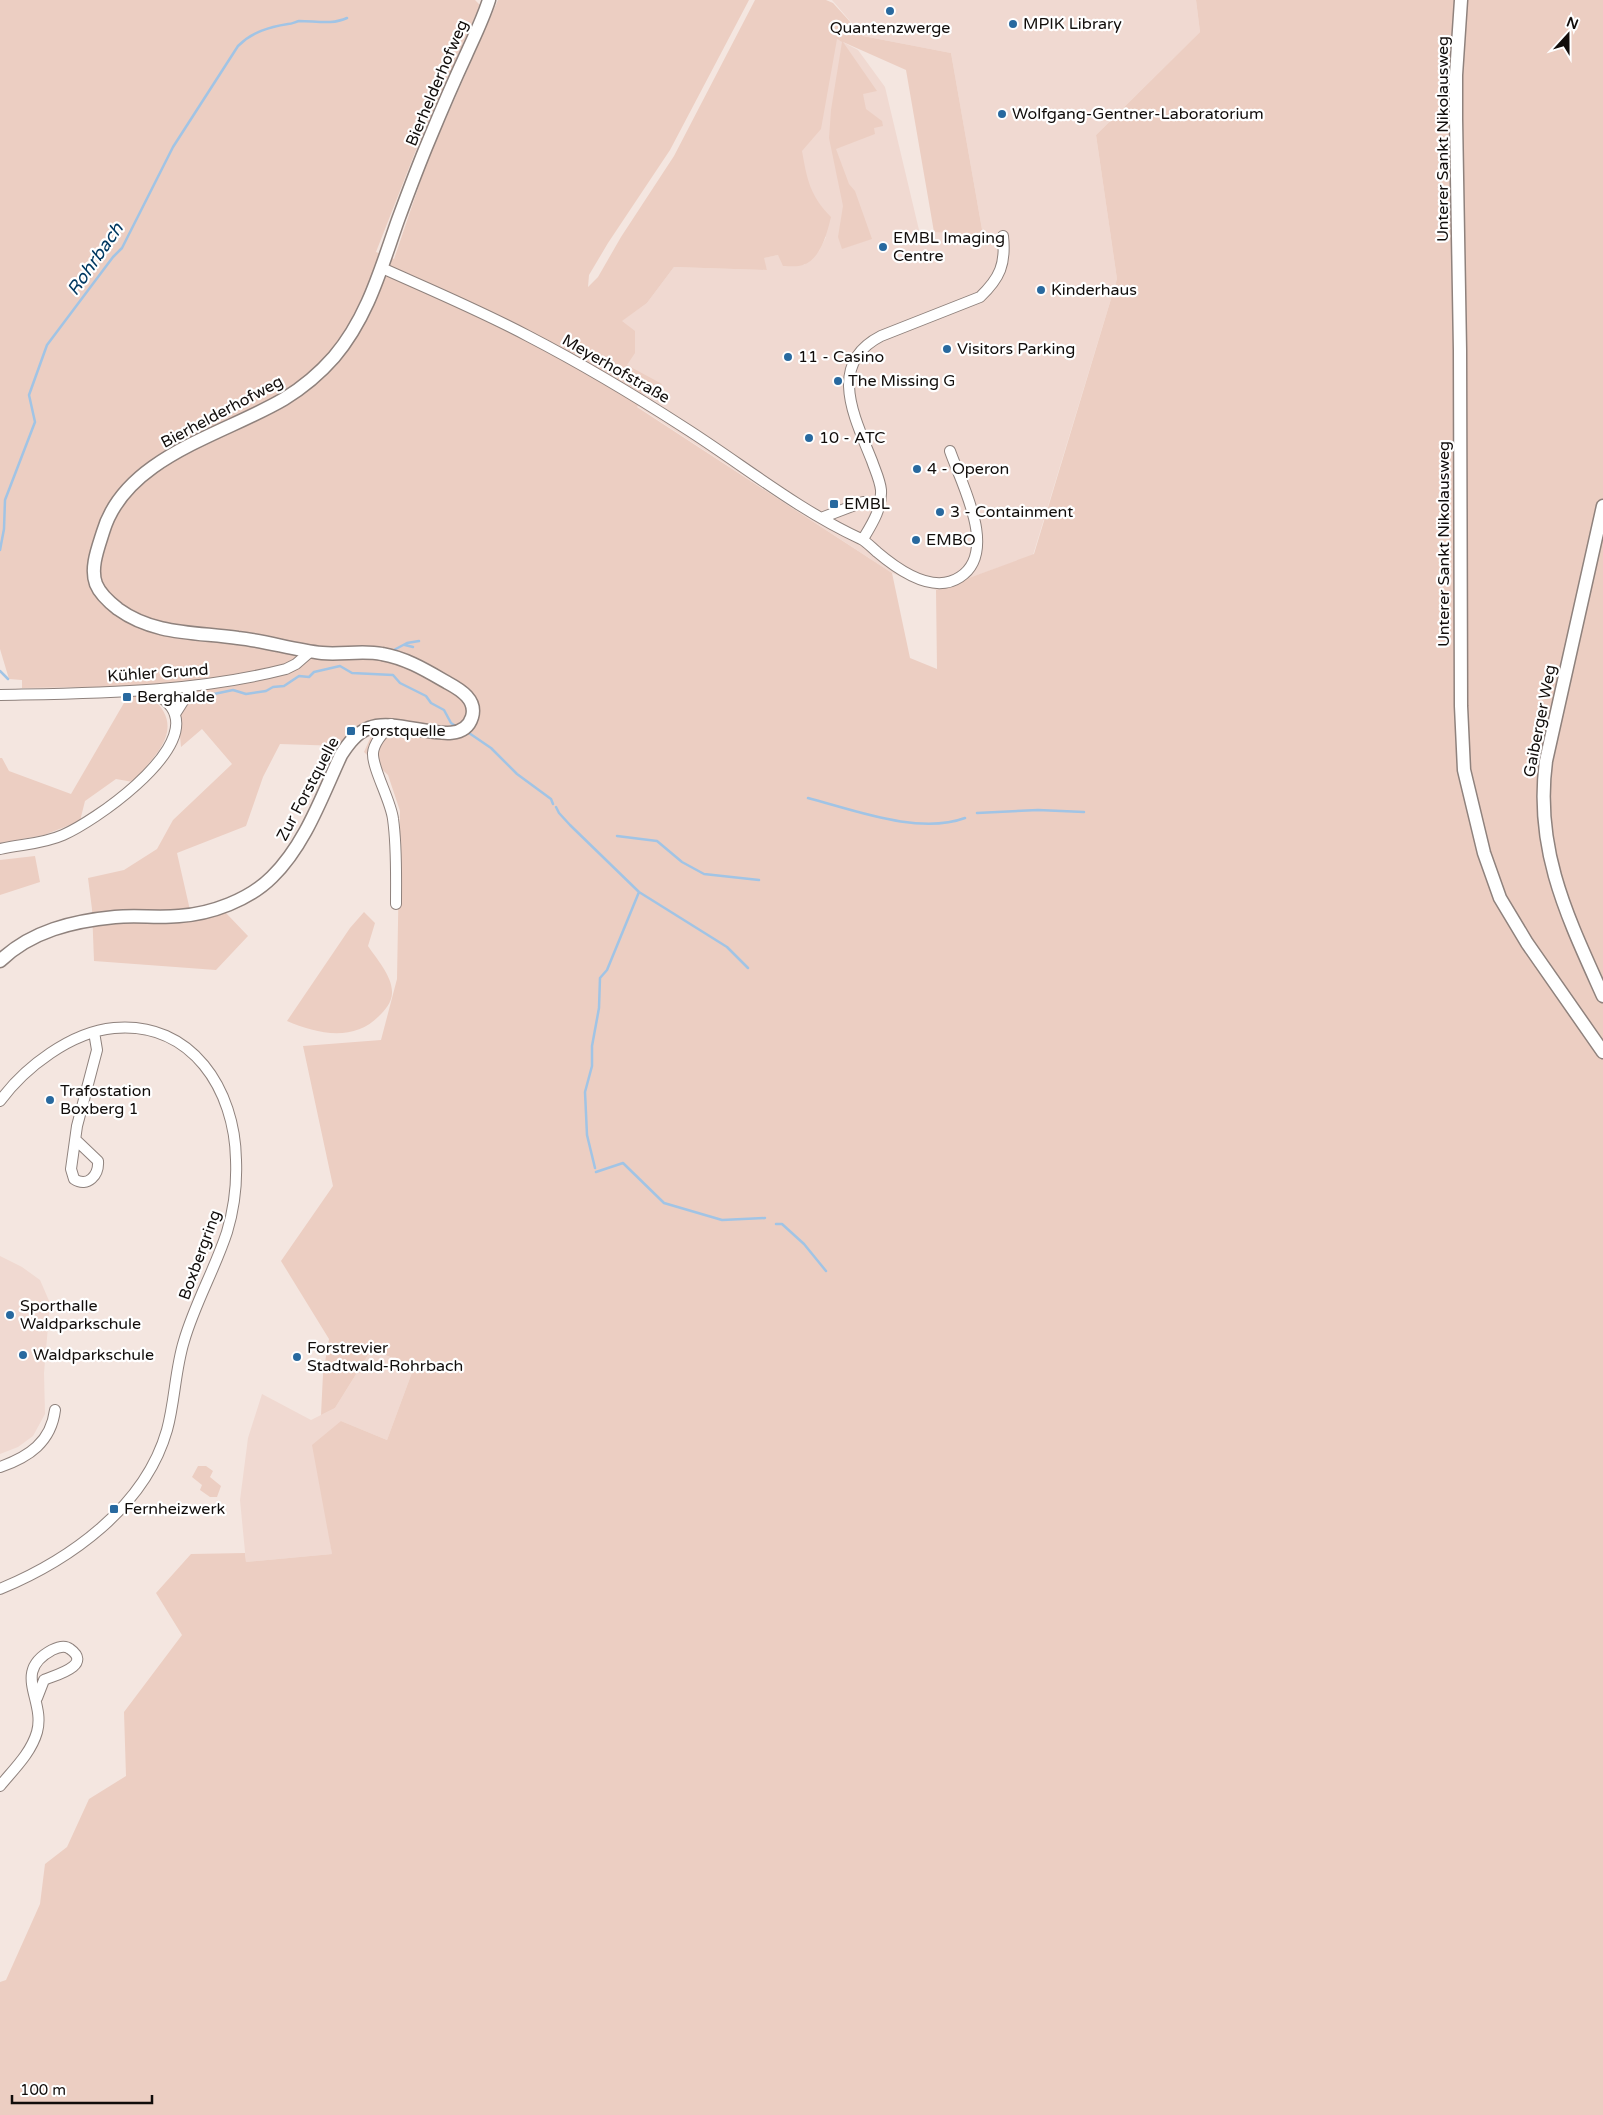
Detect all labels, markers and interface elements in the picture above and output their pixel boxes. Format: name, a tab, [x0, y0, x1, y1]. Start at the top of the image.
marker: Quantenzwerge	[884, 5, 896, 17]
north arrow	[1543, 10, 1593, 60]
text: N	[1564, 13, 1581, 33]
place label: MPIK Library	[1023, 14, 1122, 34]
street label: Bierhelderhofweg	[401, 17, 473, 149]
place label: Quantenzwerge	[830, 18, 950, 38]
marker: MPIK Library	[1007, 18, 1019, 30]
street label: Unterer Sankt Nikolausweg	[1433, 36, 1453, 242]
place label: Wolfgang-Gentner-Laboratorium	[1012, 104, 1264, 124]
marker: Wolfgang-Gentner-Laboratorium	[996, 108, 1008, 120]
water label: Rohrbach	[62, 218, 129, 300]
place label: EMBL Imaging Centre	[893, 228, 1005, 266]
marker: EMBL Imaging Centre	[877, 241, 889, 253]
place label: Kinderhaus	[1051, 280, 1137, 300]
marker: Kinderhaus	[1035, 284, 1047, 296]
street label: Meyerhofstraße	[559, 330, 673, 408]
place label: Visitors Parking	[957, 339, 1075, 359]
marker: Visitors Parking	[941, 343, 953, 355]
place label: 11 - Casino	[798, 347, 884, 367]
marker: 11 - Casino	[782, 351, 794, 363]
street label: Bierhelderhofweg	[158, 371, 286, 453]
place label: The Missing G	[848, 371, 955, 391]
marker: The Missing G	[832, 375, 844, 387]
place label: 10 - ATC	[819, 428, 885, 448]
marker: 10 - ATC	[803, 432, 815, 444]
street label: Unterer Sankt Nikolausweg	[1434, 441, 1454, 647]
place label: 4 - Operon	[927, 459, 1009, 479]
marker: 4 - Operon	[911, 463, 923, 475]
place label: EMBL	[844, 494, 890, 514]
marker: EMBL	[828, 498, 840, 510]
place label: 3 - Containment	[950, 502, 1073, 522]
marker: 3 - Containment	[934, 506, 946, 518]
place label: EMBO	[926, 530, 976, 550]
marker: EMBO	[910, 534, 922, 546]
street label: Kühler Grund	[107, 659, 209, 687]
street label: Gaiberger Weg	[1519, 663, 1561, 779]
place label: Berghalde	[137, 687, 215, 707]
marker: Berghalde	[121, 691, 133, 703]
place label: Forstquelle	[361, 721, 445, 741]
marker: Forstquelle	[345, 725, 357, 737]
street label: Zur Forstquelle	[272, 734, 344, 844]
place label: Trafostation Boxberg 1	[60, 1081, 151, 1119]
marker: Trafostation Boxberg 1	[44, 1094, 56, 1106]
street label: Boxbergring	[174, 1207, 226, 1303]
place label: Sporthalle Waldparkschule	[20, 1296, 141, 1334]
marker: Sporthalle Waldparkschule	[4, 1309, 16, 1321]
place label: Forstrevier Stadtwald-Rohrbach	[307, 1338, 463, 1376]
place label: Waldparkschule	[33, 1345, 154, 1365]
marker: Waldparkschule	[17, 1349, 29, 1361]
marker: Forstrevier Stadtwald-Rohrbach	[291, 1351, 303, 1363]
place label: Fernheizwerk	[124, 1499, 226, 1519]
marker: Fernheizwerk	[108, 1503, 120, 1515]
scale bar	[12, 2072, 152, 2104]
text: 100 m	[20, 2081, 66, 2099]

